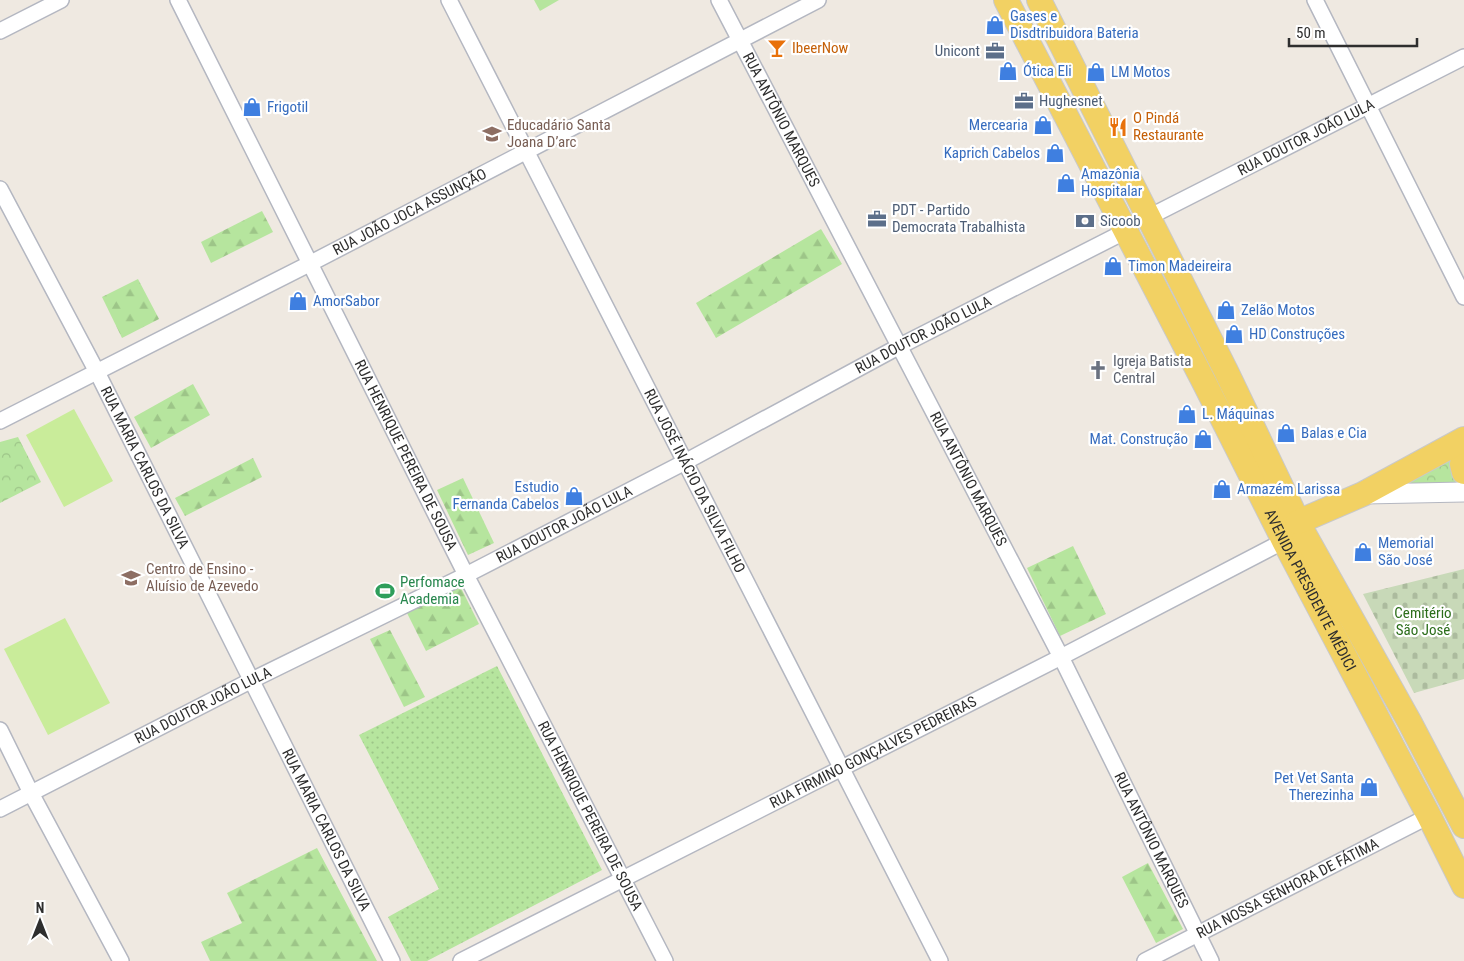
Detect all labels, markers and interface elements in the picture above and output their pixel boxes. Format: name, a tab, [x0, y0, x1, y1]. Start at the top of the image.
place label: Gases e Disdtribuidora Bateria	[1010, 7, 1139, 42]
shop icon: Gases e Disdtribuidora Bateria	[984, 14, 1006, 36]
scale bar	[1289, 15, 1416, 47]
text: 50 m	[1296, 24, 1326, 42]
bar icon: IbeerNow	[766, 37, 788, 59]
place label: IbeerNow	[792, 39, 849, 57]
office icon: Unicont	[984, 40, 1006, 62]
place label: Unicont	[935, 42, 980, 60]
street label: RUA ANTÔNIO MARQUES	[739, 49, 824, 190]
shop icon: Ótica Eli	[997, 60, 1019, 82]
shop icon: LM Motos	[1085, 61, 1107, 83]
place label: Ótica Eli	[1023, 62, 1072, 80]
place label: LM Motos	[1111, 63, 1171, 81]
office icon: Hughesnet	[1013, 90, 1035, 112]
place label: Hughesnet	[1039, 92, 1103, 110]
street label: RUA DOUTOR JOÃO LULA	[1235, 95, 1378, 179]
shop icon: Frigotil	[241, 96, 263, 118]
place label: Frigotil	[267, 98, 308, 116]
place label: O Pindá Restaurante	[1133, 109, 1204, 144]
shop icon: Mercearia	[1032, 114, 1054, 136]
place label: Educadário Santa Joana D’arc	[507, 116, 611, 151]
place label: Mercearia	[969, 116, 1028, 134]
restaurant icon: O Pindá Restaurante	[1107, 116, 1129, 138]
school or university icon: Educadário Santa Joana D’arc	[481, 123, 503, 145]
shop icon: Kaprich Cabelos	[1044, 142, 1066, 164]
place label: Kaprich Cabelos	[944, 144, 1040, 162]
street label: RUA JOÃO JOCA ASSUNÇÃO	[330, 165, 490, 259]
place label: Amazônia Hospitalar	[1081, 165, 1143, 200]
shop icon: Amazônia Hospitalar	[1055, 172, 1077, 194]
place label: PDT - Partido Democrata Trabalhista	[892, 201, 1025, 236]
office icon: PDT - Partido Democrata Trabalhista	[866, 208, 888, 230]
bank icon: Sicoob	[1074, 210, 1096, 232]
place label: Sicoob	[1100, 212, 1141, 230]
shop icon: Timon Madeireira	[1102, 255, 1124, 277]
place label: Timon Madeireira	[1128, 257, 1232, 275]
shop icon: AmorSabor	[287, 290, 309, 312]
place label: AmorSabor	[313, 292, 380, 310]
street label: RUA DOUTOR JOÃO LULA	[852, 292, 995, 377]
shop icon: Zelão Motos	[1215, 299, 1237, 321]
place label: Zelão Motos	[1241, 301, 1315, 319]
shop icon: HD Construções	[1223, 323, 1245, 345]
place label: HD Construções	[1249, 325, 1345, 343]
place label: Igreja Batista Central	[1113, 352, 1191, 387]
street label: RUA HENRIQUE PEREIRA DE SOUSA	[351, 357, 461, 554]
church icon: Igreja Batista Central	[1087, 359, 1109, 381]
street label: RUA MARIA CARLOS DA SILVA	[97, 384, 193, 552]
street label: RUA JOSÉ INÁCIO DA SILVA FILHO	[640, 386, 749, 576]
shop icon: L. Máquinas	[1176, 403, 1198, 425]
place label: L. Máquinas	[1202, 405, 1275, 423]
street label: RUA ANTÔNIO MARQUES	[926, 409, 1011, 549]
shop icon: Balas e Cia	[1275, 422, 1297, 444]
place label: Balas e Cia	[1301, 424, 1367, 442]
shop icon: Mat. Construção	[1192, 428, 1214, 450]
place label: Mat. Construção	[1090, 430, 1188, 448]
place label: Estudio Fernanda Cabelos	[453, 478, 559, 513]
shop icon: Armazém Larissa	[1211, 478, 1233, 500]
place label: Armazém Larissa	[1237, 480, 1340, 498]
street label: RUA DOUTOR JOÃO LULA	[493, 482, 636, 567]
shop icon: Estudio Fernanda Cabelos	[563, 485, 585, 507]
street label: AVENIDA PRESIDENTE MÉDICI	[1261, 506, 1360, 674]
place label: Memorial São José	[1378, 534, 1434, 569]
shop icon: Memorial São José	[1352, 541, 1374, 563]
place label: Centro de Ensino - Aluísio de Azevedo	[146, 560, 259, 595]
school or university icon: Centro de Ensino - Aluísio de Azevedo	[120, 567, 142, 589]
place label: Perfomace Academia	[400, 573, 465, 608]
sports icon: Perfomace Academia	[374, 580, 396, 602]
park label: Cemitério São José	[1394, 604, 1452, 639]
street label: RUA DOUTOR JOÃO LULA	[132, 663, 274, 747]
street label: RUA FIRMINO GONÇALVES PEDREIRAS	[767, 692, 980, 812]
street label: RUA HENRIQUE PEREIRA DE SOUSA	[534, 718, 647, 914]
street label: RUA MARIA CARLOS DA SILVA	[278, 746, 375, 914]
street label: RUA ANTÔNIO MARQUES	[1110, 769, 1193, 911]
place label: Pet Vet Santa Therezinha	[1274, 769, 1354, 804]
shop icon: Pet Vet Santa Therezinha	[1358, 776, 1380, 798]
street label: RUA NOSSA SENHORA DE FÁTIMA	[1193, 834, 1382, 942]
north arrow	[15, 896, 65, 946]
text: N	[36, 900, 44, 916]

